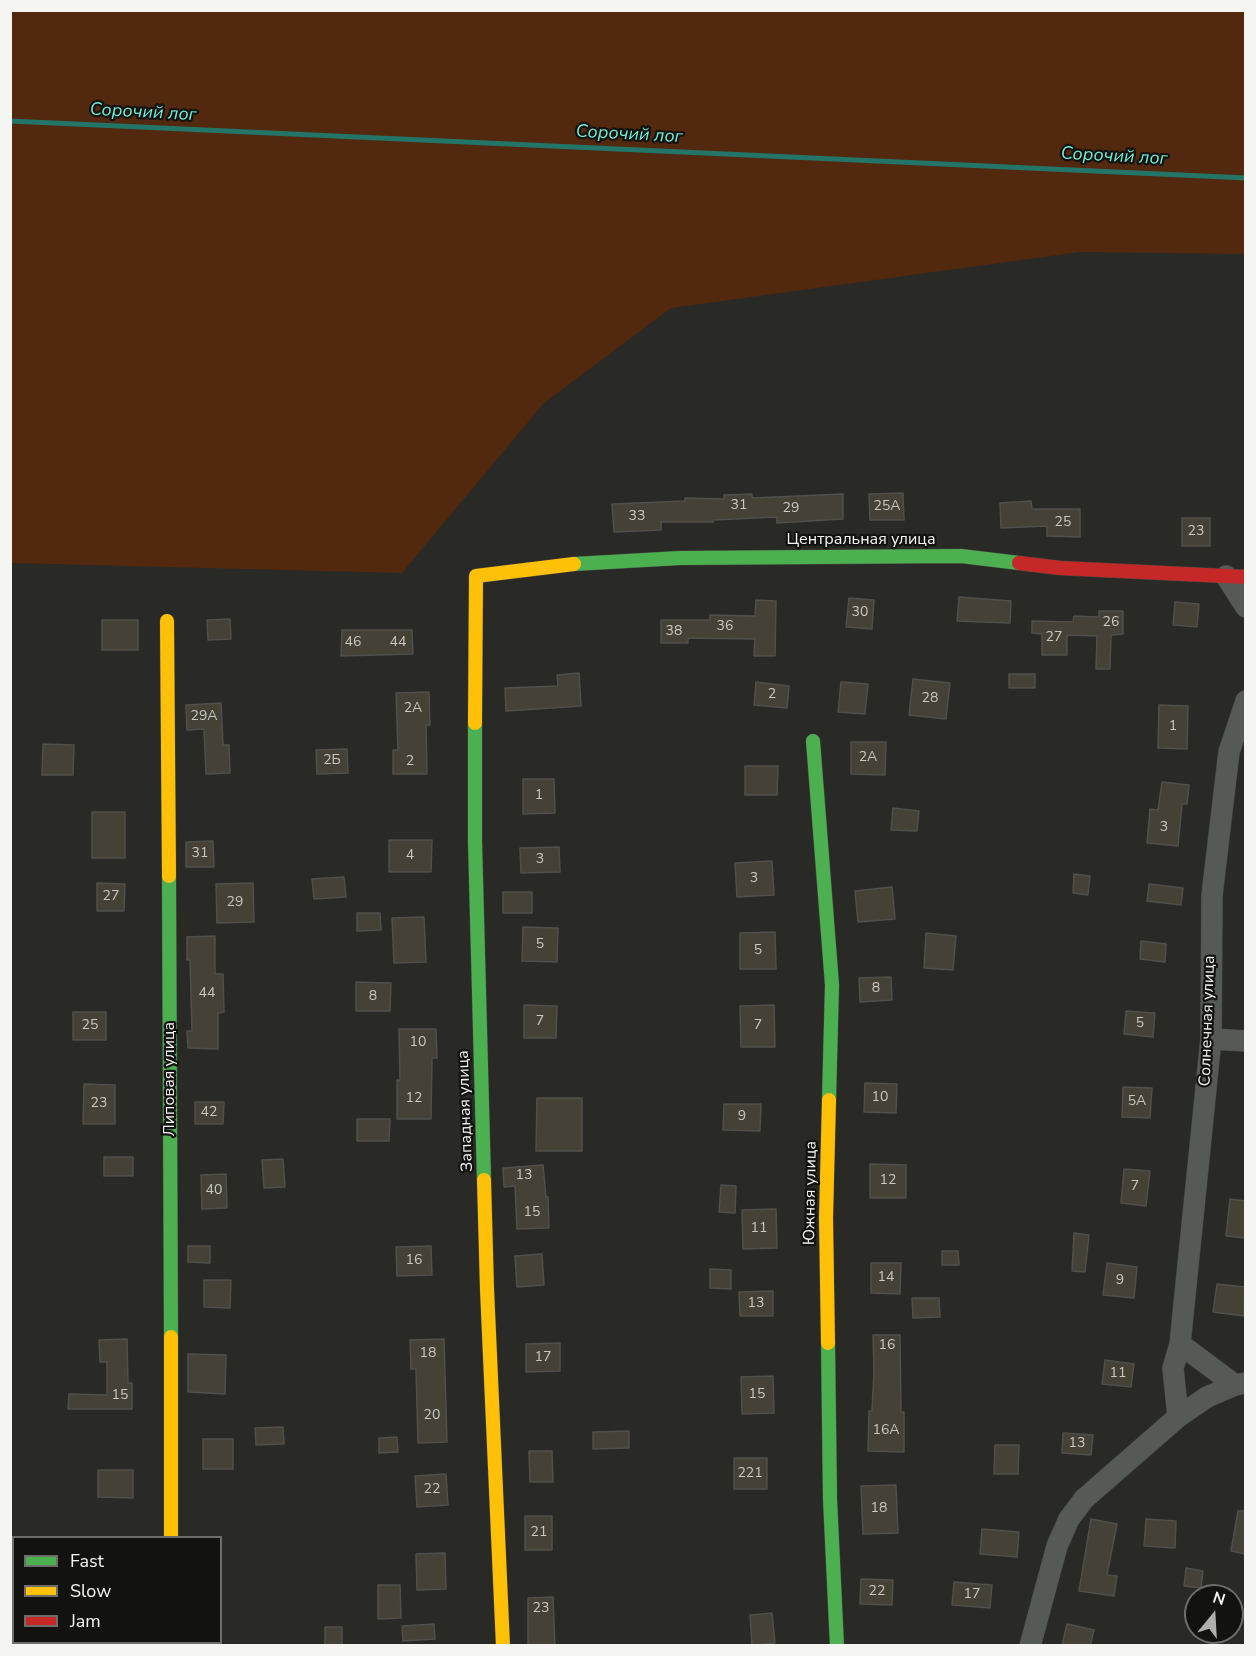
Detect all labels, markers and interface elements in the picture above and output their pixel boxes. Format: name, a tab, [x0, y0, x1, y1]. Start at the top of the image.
water label: Сорочий лог	[89, 99, 197, 127]
water label: Сорочий лог	[575, 121, 683, 149]
water label: Сорочий лог	[1060, 143, 1168, 171]
house number: 31	[731, 498, 747, 514]
house number: 25А	[873, 499, 901, 515]
house number: 29	[783, 501, 799, 517]
house number: 33	[629, 509, 645, 525]
house number: 25	[1055, 515, 1071, 531]
house number: 23	[1188, 524, 1204, 540]
street label: Центральная улица	[786, 530, 936, 550]
house number: 30	[852, 605, 868, 621]
house number: 26	[1103, 615, 1119, 631]
house number: 36	[717, 619, 733, 635]
house number: 38	[666, 624, 682, 640]
house number: 27	[1046, 630, 1062, 646]
house number: 46	[345, 635, 361, 651]
house number: 44	[390, 635, 406, 651]
house number: 2	[768, 687, 776, 703]
house number: 28	[922, 691, 938, 707]
house number: 2А	[404, 701, 422, 717]
house number: 29А	[190, 709, 218, 725]
house number: 1	[1169, 719, 1177, 735]
house number: 2А	[859, 750, 877, 766]
house number: 2Б	[323, 753, 341, 769]
house number: 2	[406, 754, 414, 770]
house number: 1	[535, 788, 543, 804]
house number: 3	[1160, 820, 1168, 836]
house number: 31	[192, 846, 208, 862]
house number: 4	[406, 848, 414, 864]
house number: 3	[536, 852, 544, 868]
house number: 3	[750, 871, 758, 887]
house number: 27	[103, 889, 119, 905]
house number: 29	[227, 895, 243, 911]
house number: 5	[536, 937, 544, 953]
house number: 5	[754, 943, 762, 959]
street label: Солнечная улица	[1196, 955, 1220, 1087]
house number: 8	[872, 981, 880, 997]
house number: 44	[199, 986, 215, 1002]
house number: 8	[369, 989, 377, 1005]
house number: 7	[536, 1014, 544, 1030]
house number: 5	[1136, 1016, 1144, 1032]
house number: 25	[82, 1018, 98, 1034]
house number: 7	[754, 1018, 762, 1034]
street label: Липовая улица	[160, 1022, 180, 1136]
house number: 10	[410, 1035, 426, 1051]
street label: Западная улица	[454, 1050, 478, 1172]
house number: 10	[872, 1090, 888, 1106]
house number: 12	[406, 1091, 422, 1107]
house number: 5А	[1128, 1094, 1146, 1110]
house number: 23	[91, 1096, 107, 1112]
house number: 42	[201, 1105, 217, 1121]
house number: 9	[738, 1109, 746, 1125]
street label: Южная улица	[800, 1141, 822, 1245]
house number: 13	[516, 1168, 532, 1184]
house number: 12	[880, 1173, 896, 1189]
house number: 7	[1131, 1179, 1139, 1195]
house number: 40	[206, 1183, 222, 1199]
house number: 15	[524, 1205, 540, 1221]
house number: 11	[751, 1221, 767, 1237]
house number: 16	[406, 1253, 422, 1269]
house number: 14	[878, 1270, 894, 1286]
house number: 9	[1116, 1273, 1124, 1289]
house number: 13	[748, 1296, 764, 1312]
house number: 16	[879, 1338, 895, 1354]
house number: 18	[420, 1346, 436, 1362]
house number: 17	[535, 1350, 551, 1366]
house number: 11	[1110, 1366, 1126, 1382]
house number: 15	[749, 1387, 765, 1403]
house number: 15	[112, 1388, 128, 1404]
house number: 20	[424, 1408, 440, 1424]
house number: 16А	[872, 1423, 900, 1439]
house number: 13	[1069, 1436, 1085, 1452]
house number: 221	[737, 1466, 763, 1482]
house number: 22	[424, 1482, 440, 1498]
house number: 18	[871, 1501, 887, 1517]
house number: 21	[531, 1525, 547, 1541]
legend	[12, 1536, 222, 1644]
text: Fast	[70, 1549, 104, 1573]
text: Slow	[70, 1579, 111, 1603]
house number: 22	[869, 1584, 885, 1600]
north arrow	[1184, 1584, 1244, 1644]
text: N	[1210, 1586, 1228, 1611]
house number: 17	[964, 1587, 980, 1603]
house number: 23	[533, 1601, 549, 1617]
text: Jam	[70, 1609, 101, 1633]

